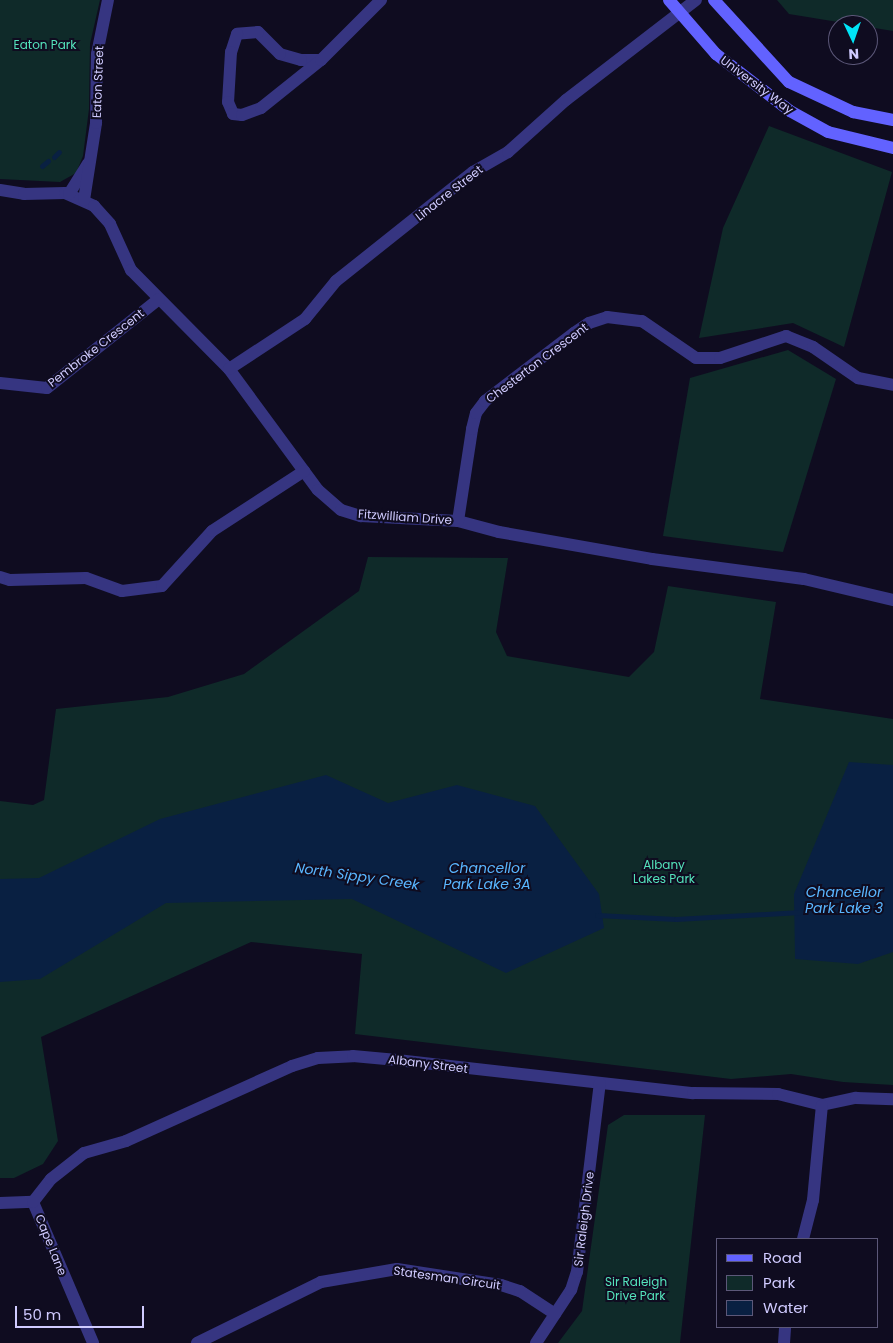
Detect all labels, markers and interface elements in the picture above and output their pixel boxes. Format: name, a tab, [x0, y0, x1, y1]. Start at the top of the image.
north arrow	[828, 15, 878, 65]
park label: Eaton Park	[14, 38, 76, 52]
text: N	[848, 44, 860, 64]
street label: Eaton Street	[90, 46, 106, 118]
street label: University Way	[718, 53, 796, 117]
street label: Linacre Street	[412, 162, 486, 224]
street label: Pembroke Crescent	[45, 306, 147, 390]
street label: Chesterton Crescent	[483, 320, 591, 406]
street label: Fitzwilliam Drive	[357, 507, 453, 527]
park label: Albany Lakes Park	[633, 858, 695, 886]
water label: North Sippy Creek	[294, 859, 420, 893]
water label: Chancellor Park Lake 3A	[443, 860, 531, 892]
water label: Chancellor Park Lake 3	[805, 884, 883, 916]
street label: Albany Street	[387, 1052, 469, 1076]
street label: Sir Raleigh Drive	[571, 1171, 597, 1267]
street label: Cape Lane	[32, 1212, 70, 1278]
legend	[716, 1238, 878, 1328]
text: Road	[763, 1247, 802, 1268]
street label: Statesman Circuit	[393, 1263, 501, 1293]
text: Park	[763, 1272, 795, 1293]
park label: Sir Raleigh Drive Park	[605, 1275, 667, 1303]
scale bar	[18, 1296, 146, 1328]
text: Water	[763, 1297, 808, 1318]
text: 50 m	[23, 1304, 61, 1325]

